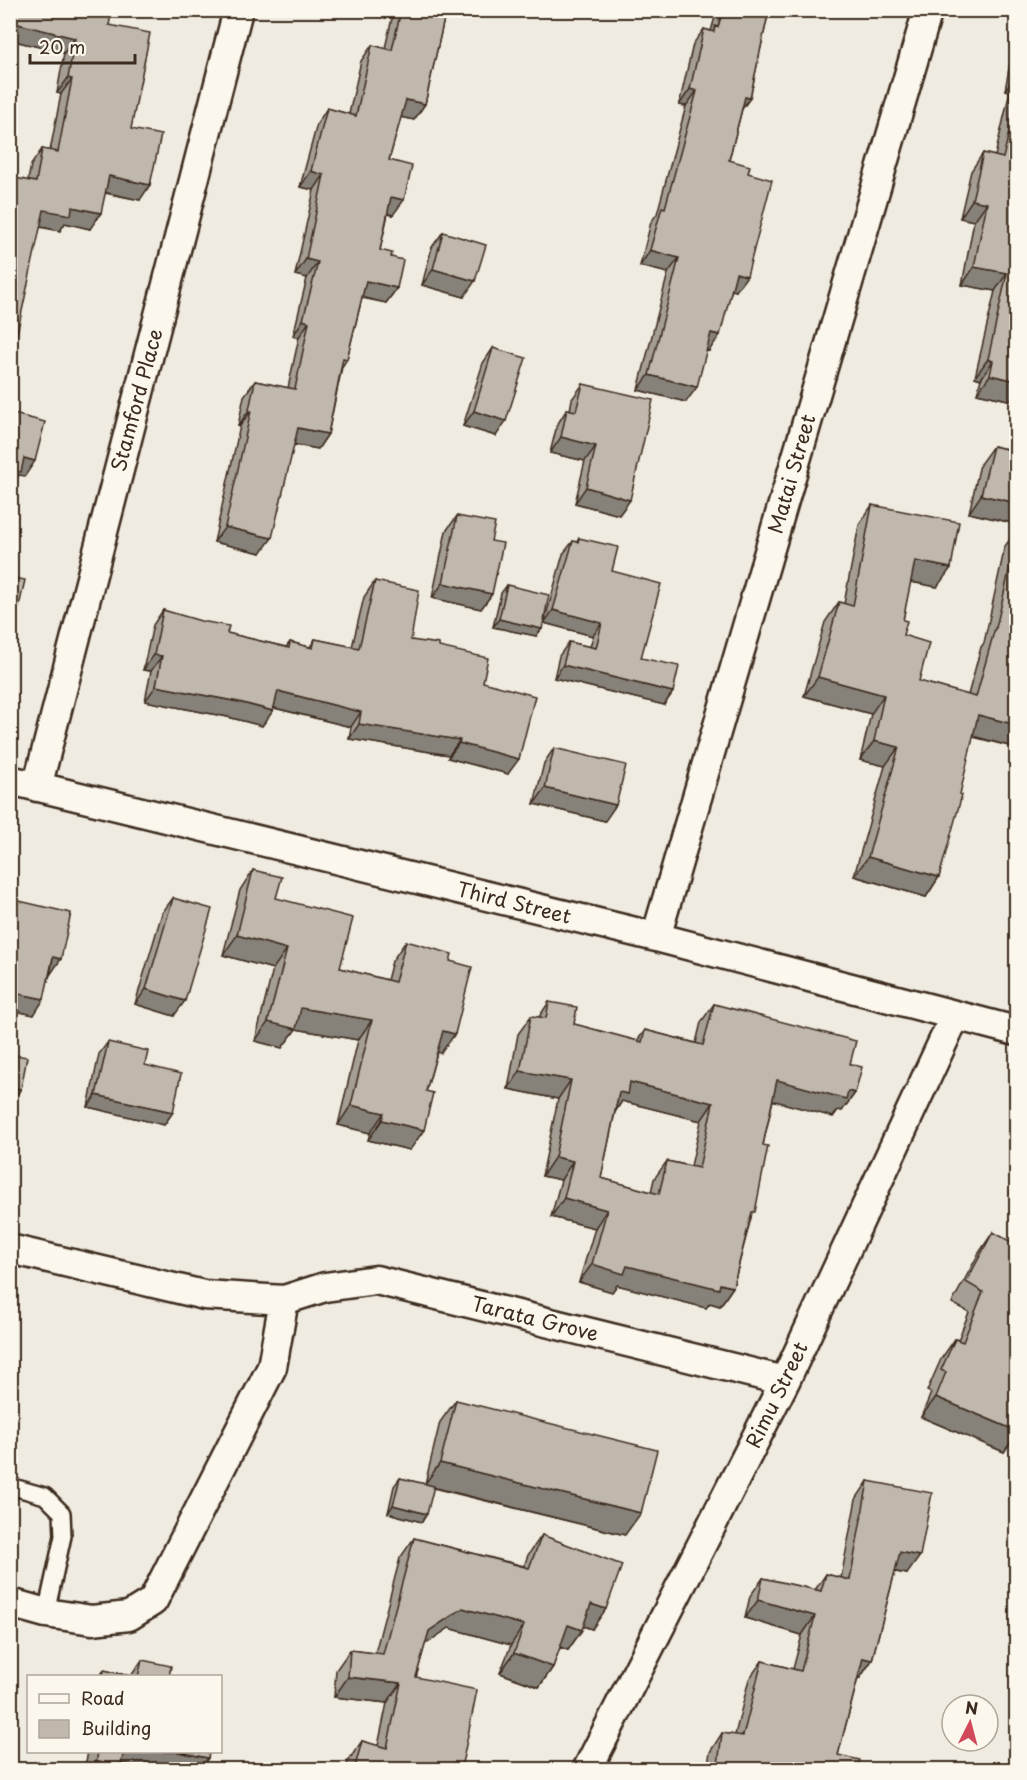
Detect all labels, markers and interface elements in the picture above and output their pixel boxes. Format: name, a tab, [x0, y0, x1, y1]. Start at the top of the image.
scale bar	[30, 27, 135, 65]
text: 20 m	[39, 33, 85, 60]
street label: Stamford Place	[103, 325, 170, 474]
street label: Matai Street	[760, 410, 822, 537]
street label: Third Street	[454, 873, 574, 931]
street label: Tarata Grove	[469, 1288, 602, 1348]
street label: Rimu Street	[737, 1336, 815, 1453]
legend	[27, 1675, 222, 1753]
text: Road	[81, 1684, 125, 1711]
north arrow	[940, 1693, 1000, 1753]
text: N	[964, 1694, 979, 1720]
text: Building	[81, 1714, 151, 1741]

